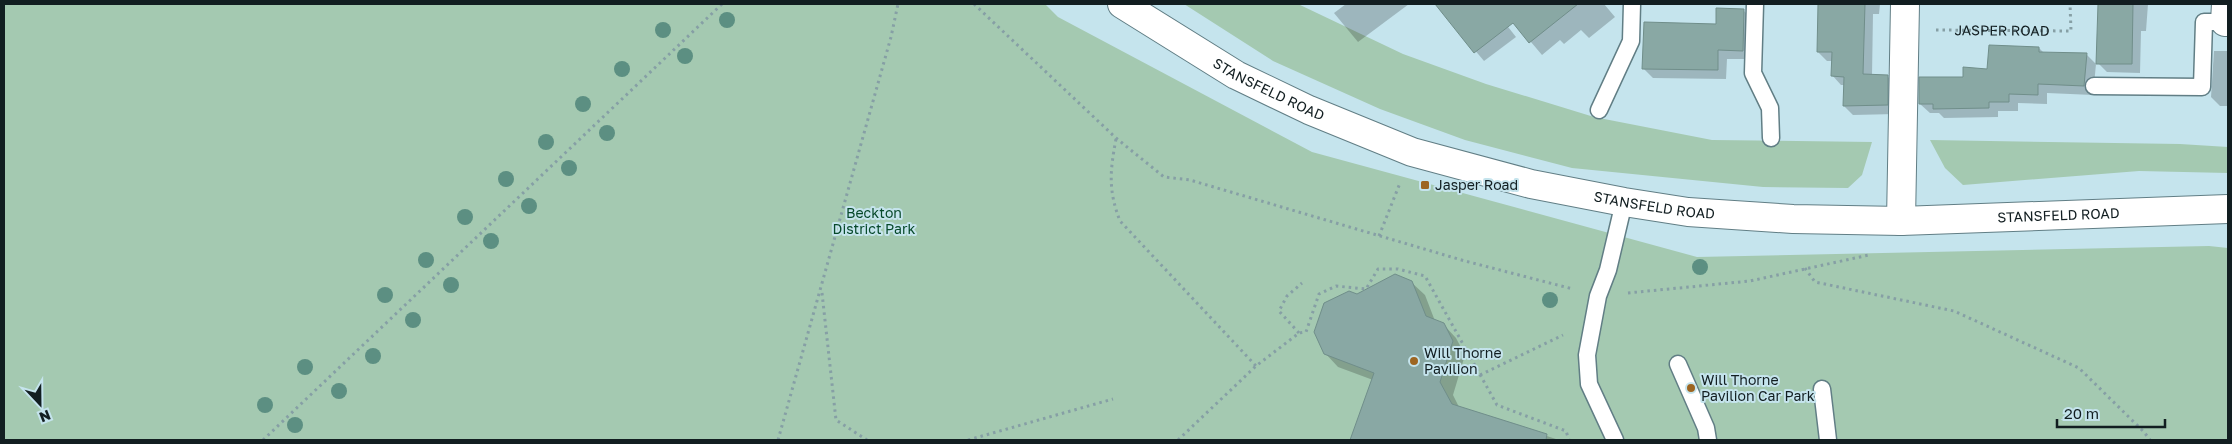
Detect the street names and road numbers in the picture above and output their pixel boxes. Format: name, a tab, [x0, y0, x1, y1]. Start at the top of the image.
street label: JASPER ROAD	[1954, 21, 2050, 39]
street label: STANSFELD ROAD	[1210, 54, 1327, 123]
street label: STANSFELD ROAD	[1592, 187, 1716, 222]
street label: STANSFELD ROAD	[1997, 204, 2120, 225]

